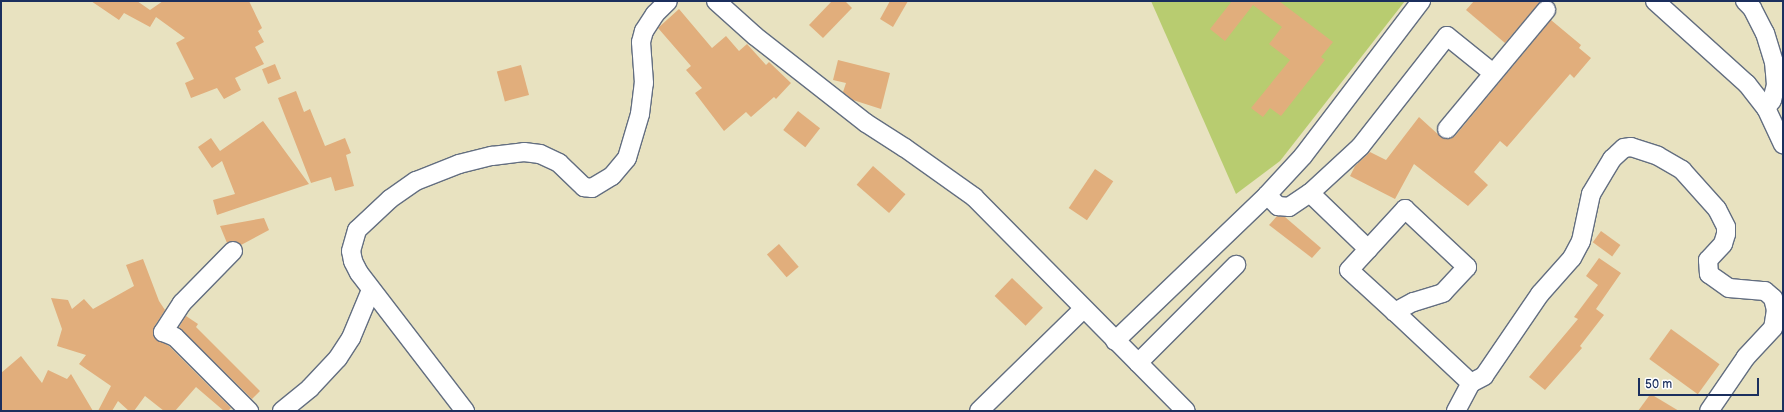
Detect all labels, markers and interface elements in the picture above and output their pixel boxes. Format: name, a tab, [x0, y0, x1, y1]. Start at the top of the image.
scale bar	[1640, 370, 1761, 396]
text: 50 m	[1645, 377, 1672, 392]

